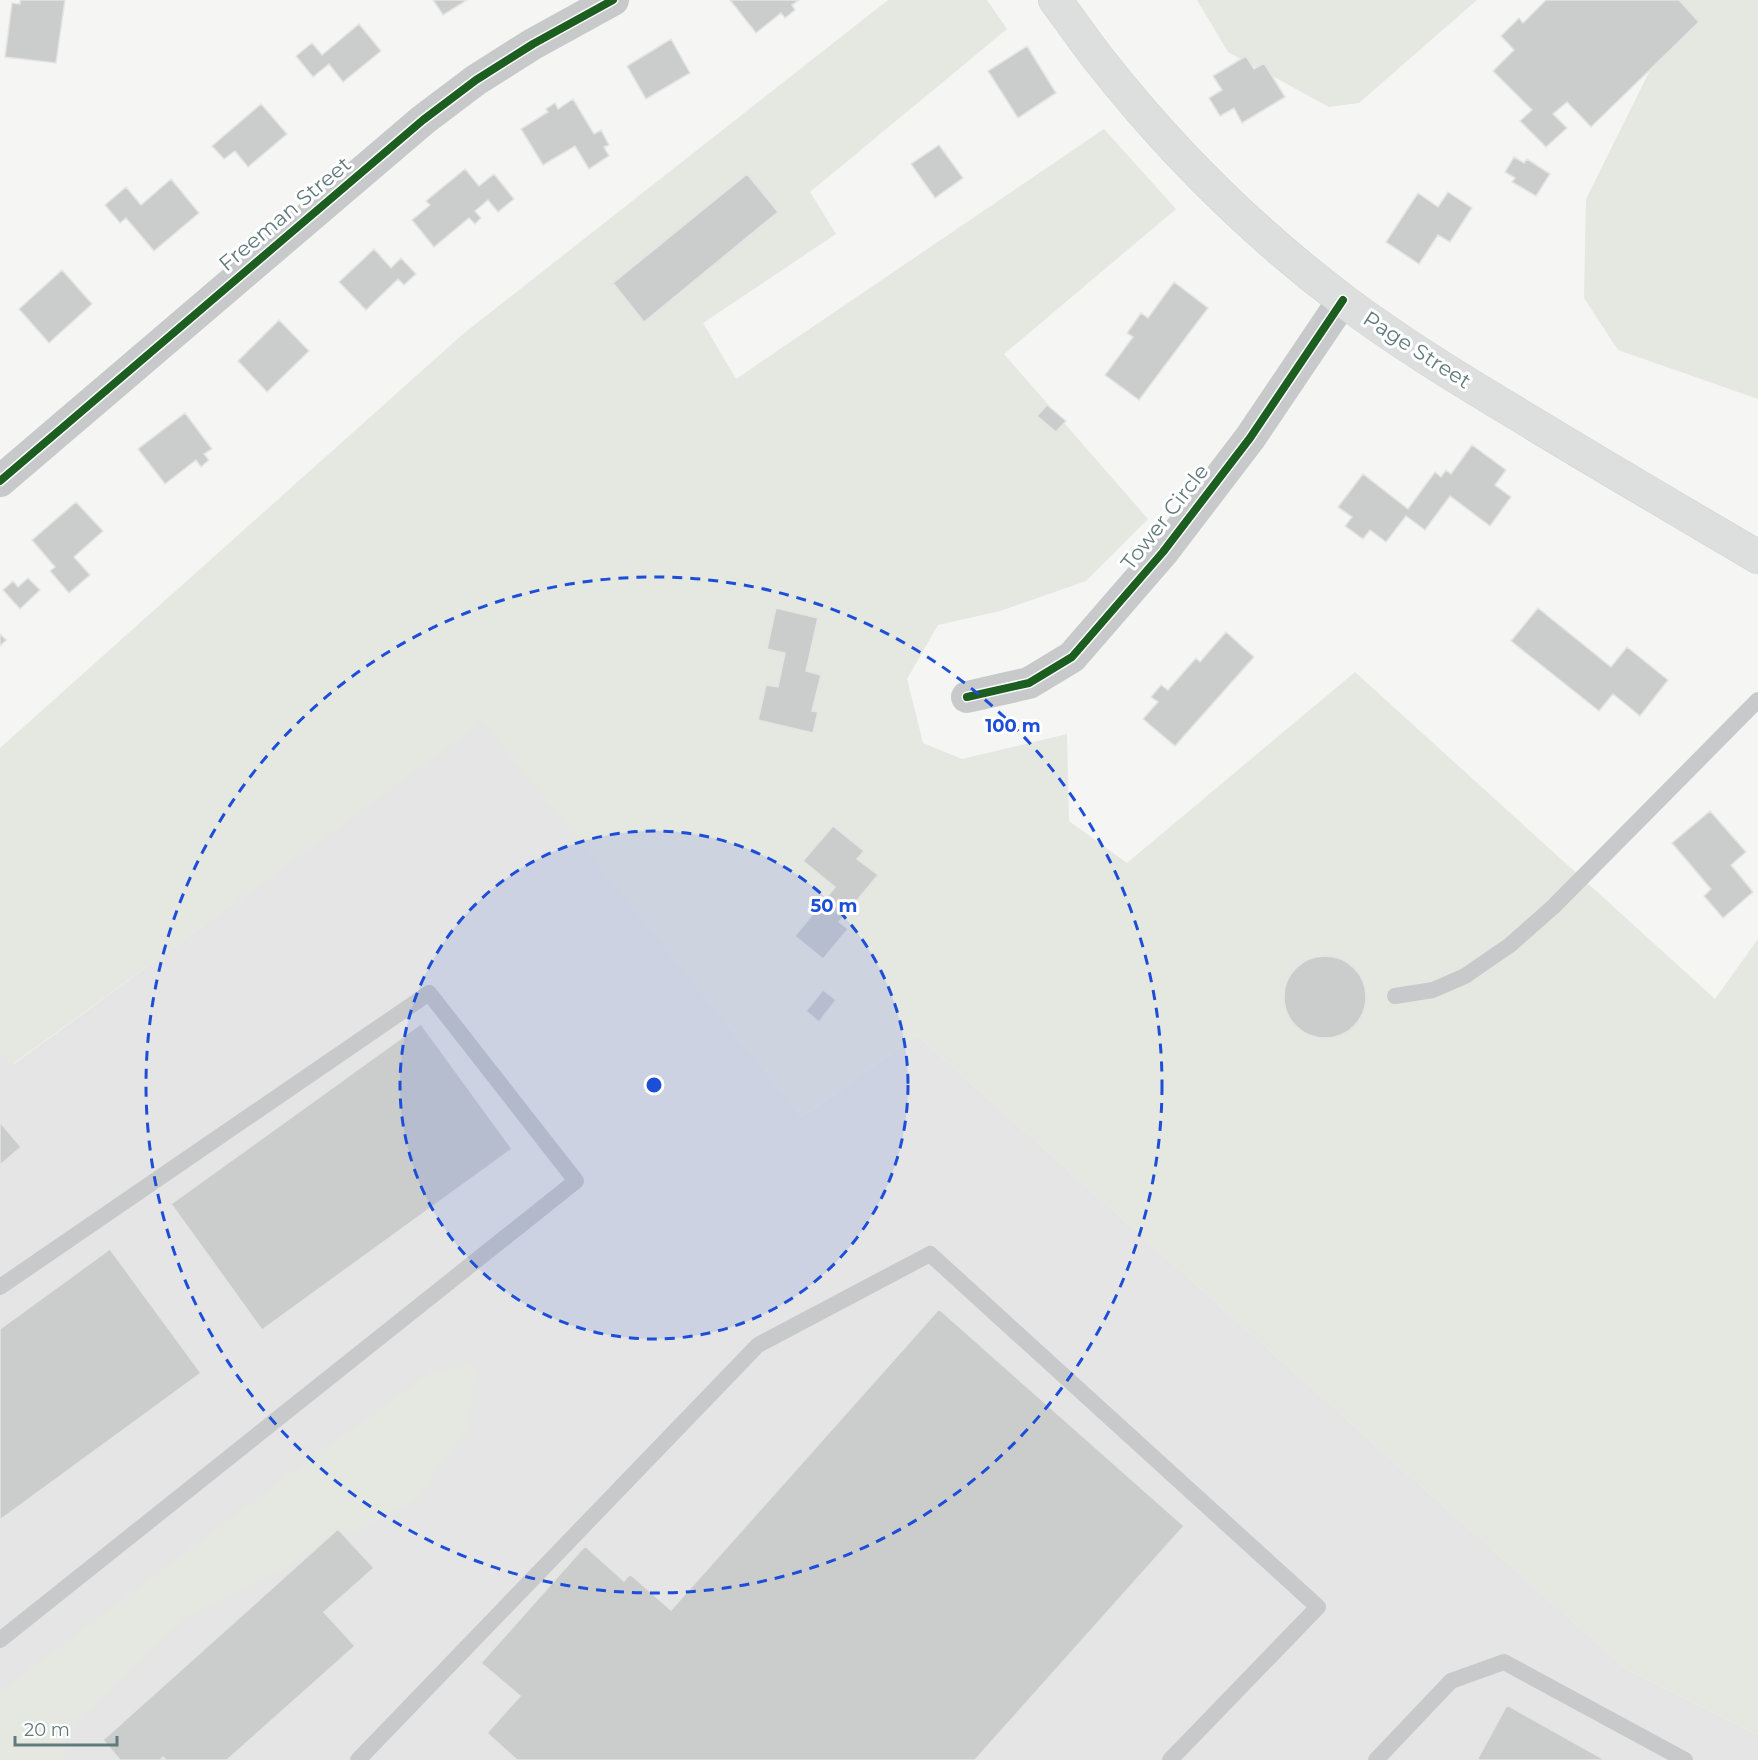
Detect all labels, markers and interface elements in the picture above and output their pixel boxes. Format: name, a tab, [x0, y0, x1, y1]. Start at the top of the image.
street label: Freeman Street	[214, 151, 356, 276]
street label: Page Street	[1359, 306, 1476, 394]
street label: Tower Circle	[1116, 459, 1214, 575]
text: 100 m	[985, 715, 1041, 737]
text: 50 m	[811, 895, 857, 917]
centre of rings	[644, 1075, 664, 1095]
scale bar	[15, 1709, 117, 1747]
text: 20 m	[24, 1719, 70, 1741]

